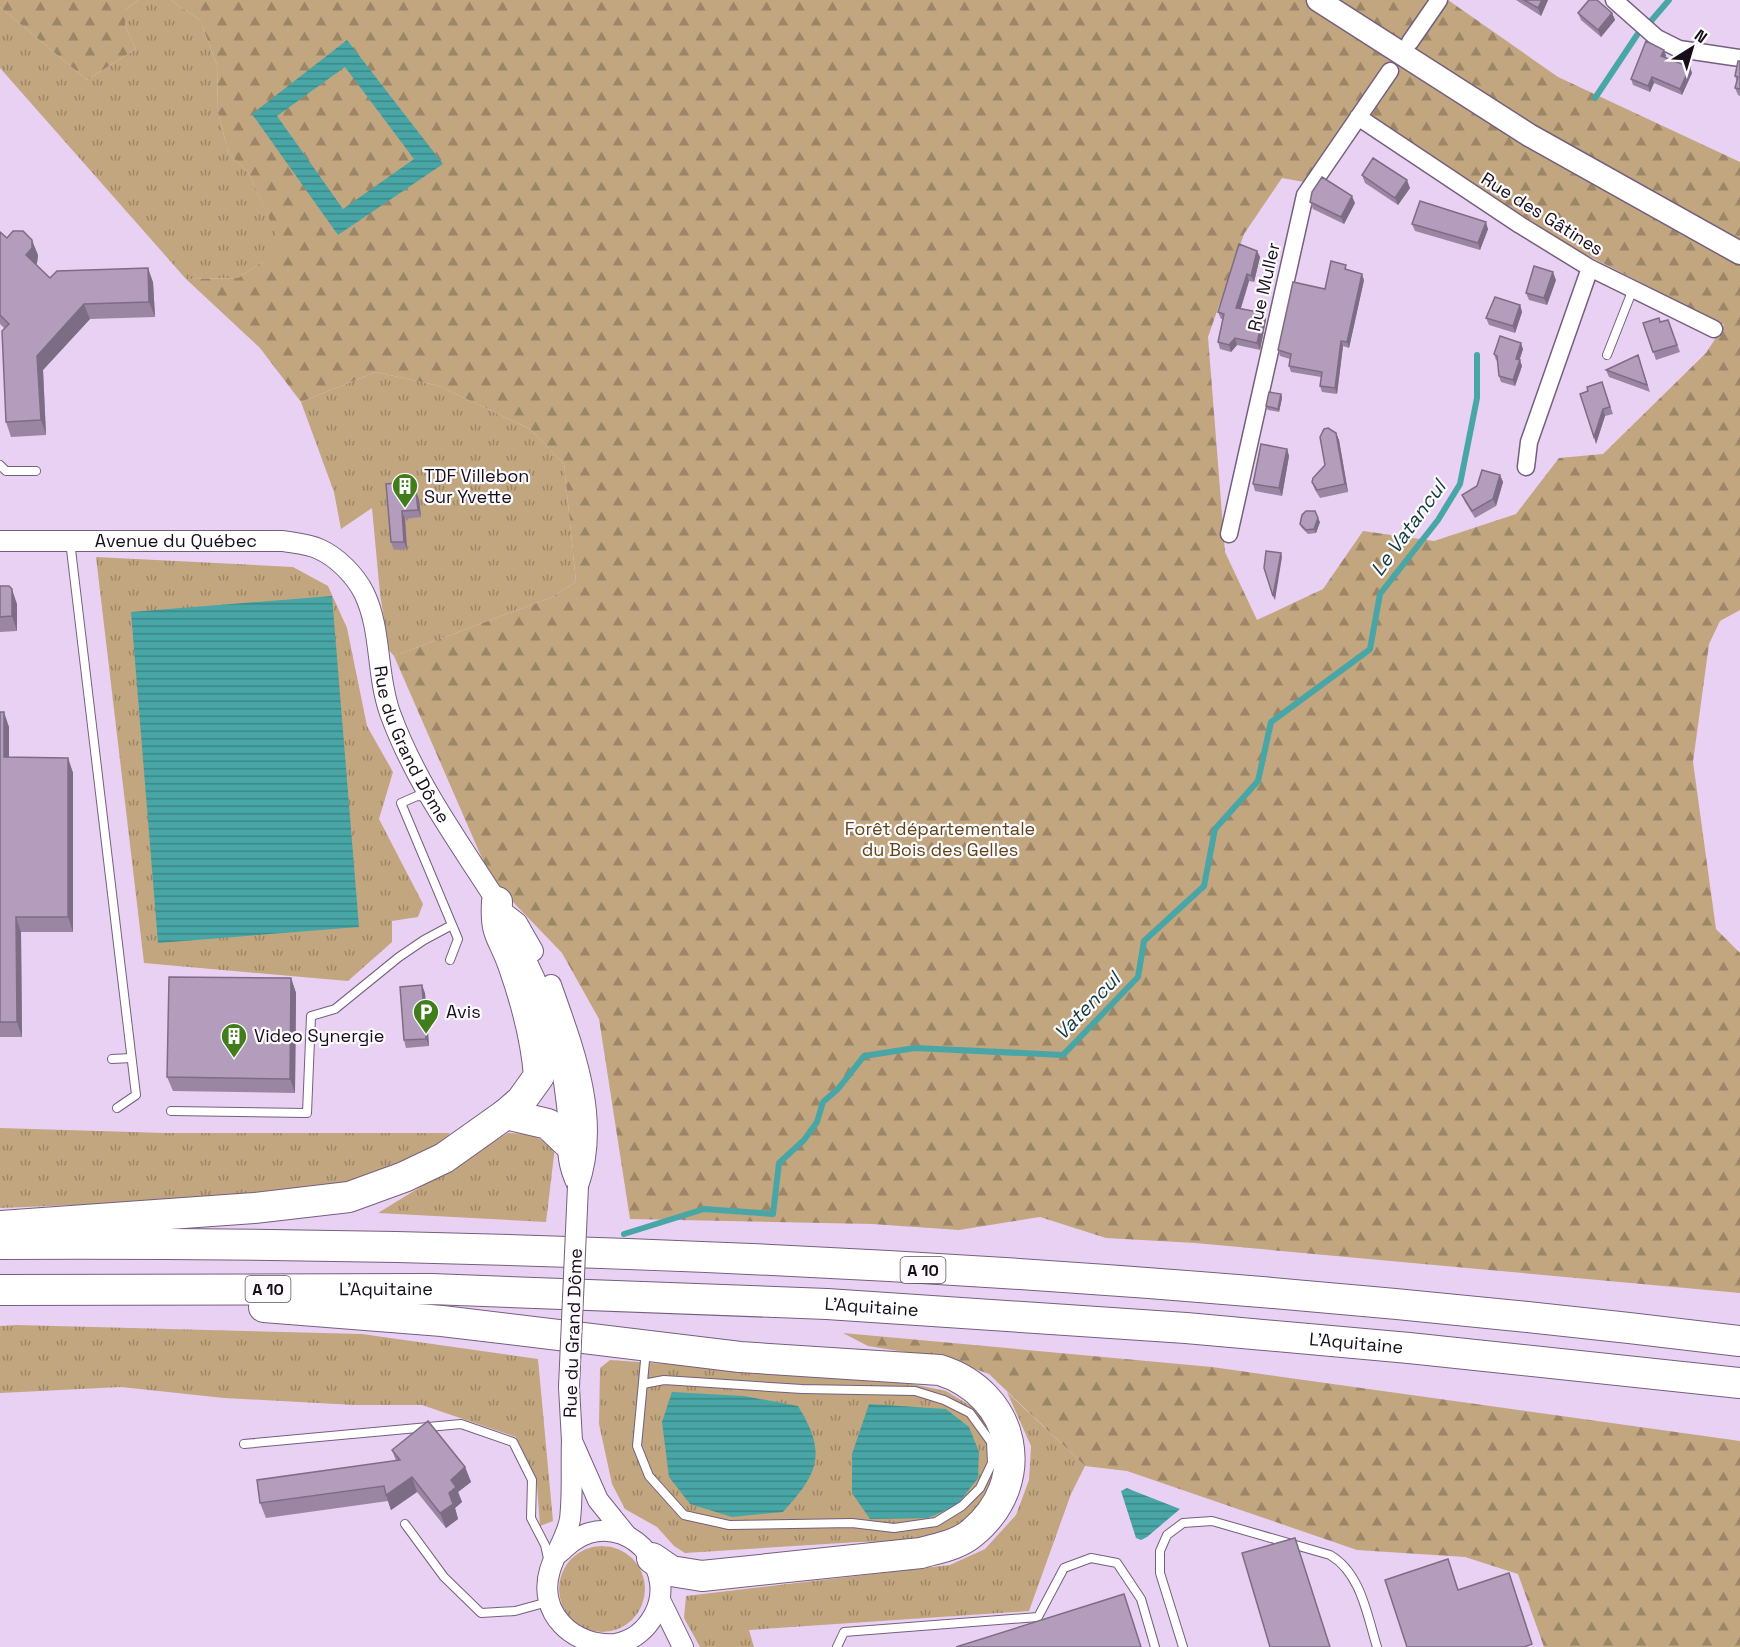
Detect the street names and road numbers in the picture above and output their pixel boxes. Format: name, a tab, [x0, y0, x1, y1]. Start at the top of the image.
street label: Rue des Gâtines	[1477, 167, 1608, 260]
street label: Rue Muller	[1242, 240, 1285, 334]
street label: Avenue du Québec	[95, 529, 257, 552]
street label: Rue du Grand Dôme	[369, 664, 455, 827]
street label: Rue du Grand Dôme	[558, 1248, 587, 1418]
road number: A 10	[900, 1257, 946, 1283]
road number: A 10	[246, 1276, 290, 1302]
street label: L'Aquitaine	[339, 1277, 433, 1300]
street label: L'Aquitaine	[824, 1292, 919, 1321]
street label: L'Aquitaine	[1308, 1327, 1404, 1358]

